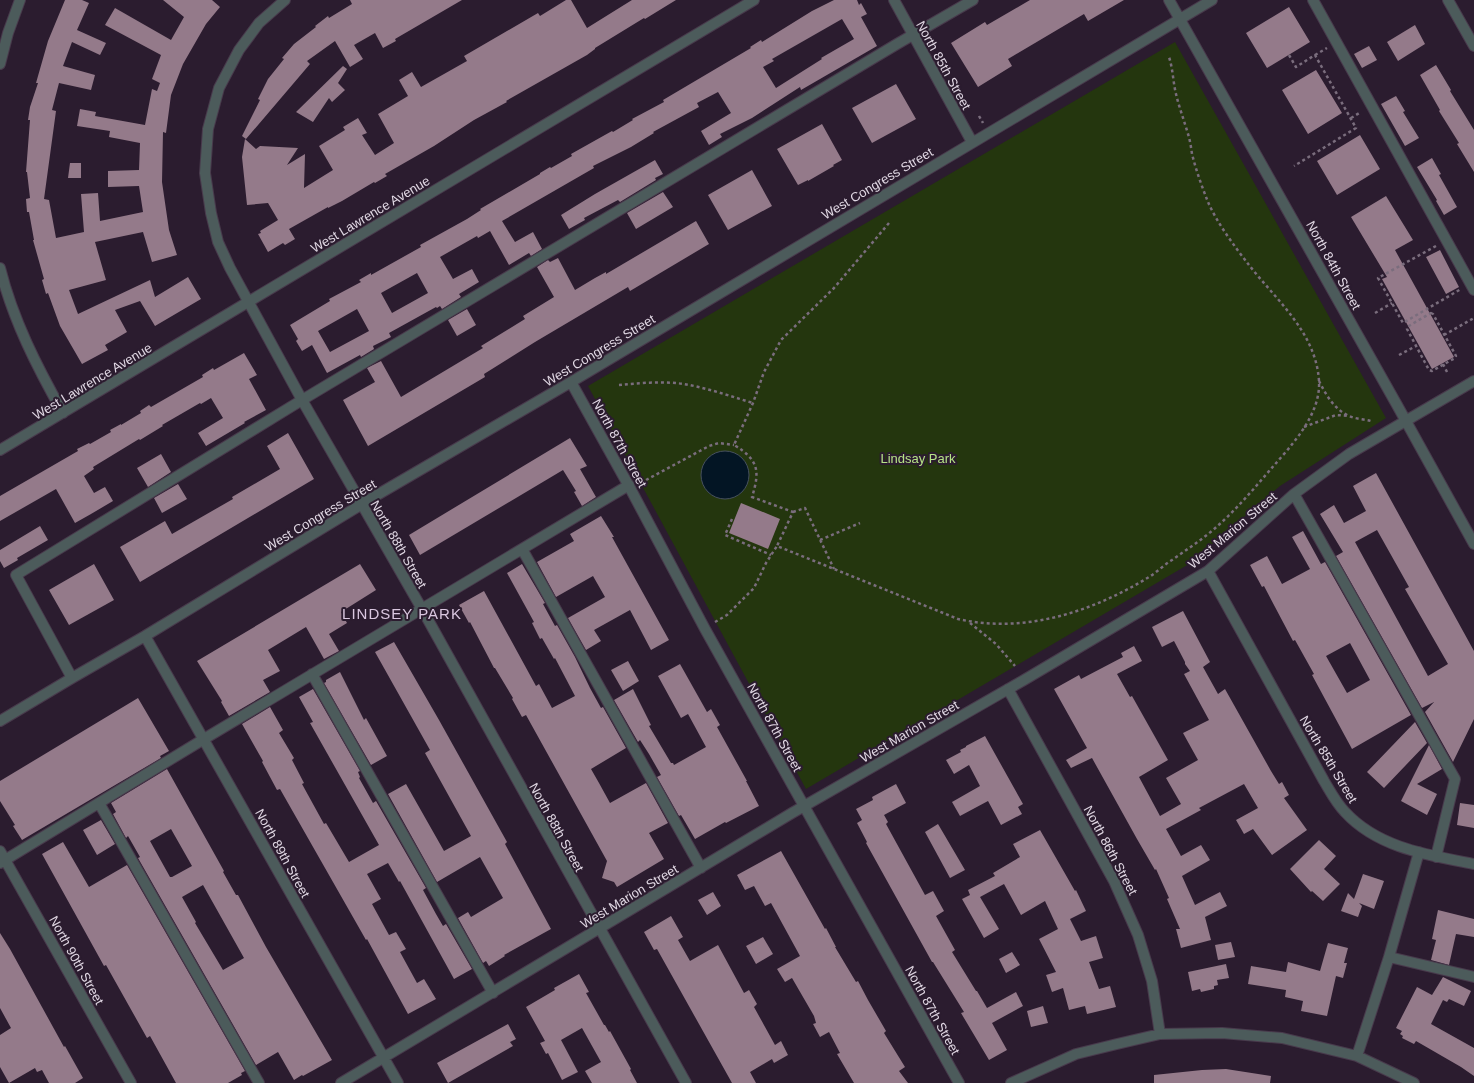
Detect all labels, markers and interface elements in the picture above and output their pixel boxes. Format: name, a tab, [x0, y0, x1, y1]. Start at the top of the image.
street label: North 85th Street	[913, 18, 974, 113]
street label: West Congress Street	[819, 144, 936, 223]
street label: West Lawrence Avenue	[308, 173, 432, 256]
street label: North 84th Street	[1303, 218, 1364, 313]
street label: West Congress Street	[541, 311, 658, 390]
street label: West Lawrence Avenue	[30, 340, 154, 423]
street label: North 87th Street	[589, 396, 650, 491]
park label: Lindsay Park	[880, 451, 956, 466]
street label: West Congress Street	[262, 476, 379, 555]
street label: West Marion Street	[1185, 489, 1280, 572]
street label: North 88th Street	[367, 498, 430, 591]
district label: LINDSEY PARK	[342, 605, 462, 622]
street label: North 87th Street	[744, 680, 805, 775]
street label: West Marion Street	[857, 697, 961, 766]
street label: North 85th Street	[1297, 713, 1361, 806]
street label: North 88th Street	[526, 780, 587, 875]
street label: North 86th Street	[1081, 803, 1141, 898]
street label: North 89th Street	[252, 806, 313, 901]
street label: West Marion Street	[578, 861, 681, 931]
street label: North 90th Street	[46, 913, 107, 1008]
street label: North 87th Street	[902, 963, 963, 1058]

